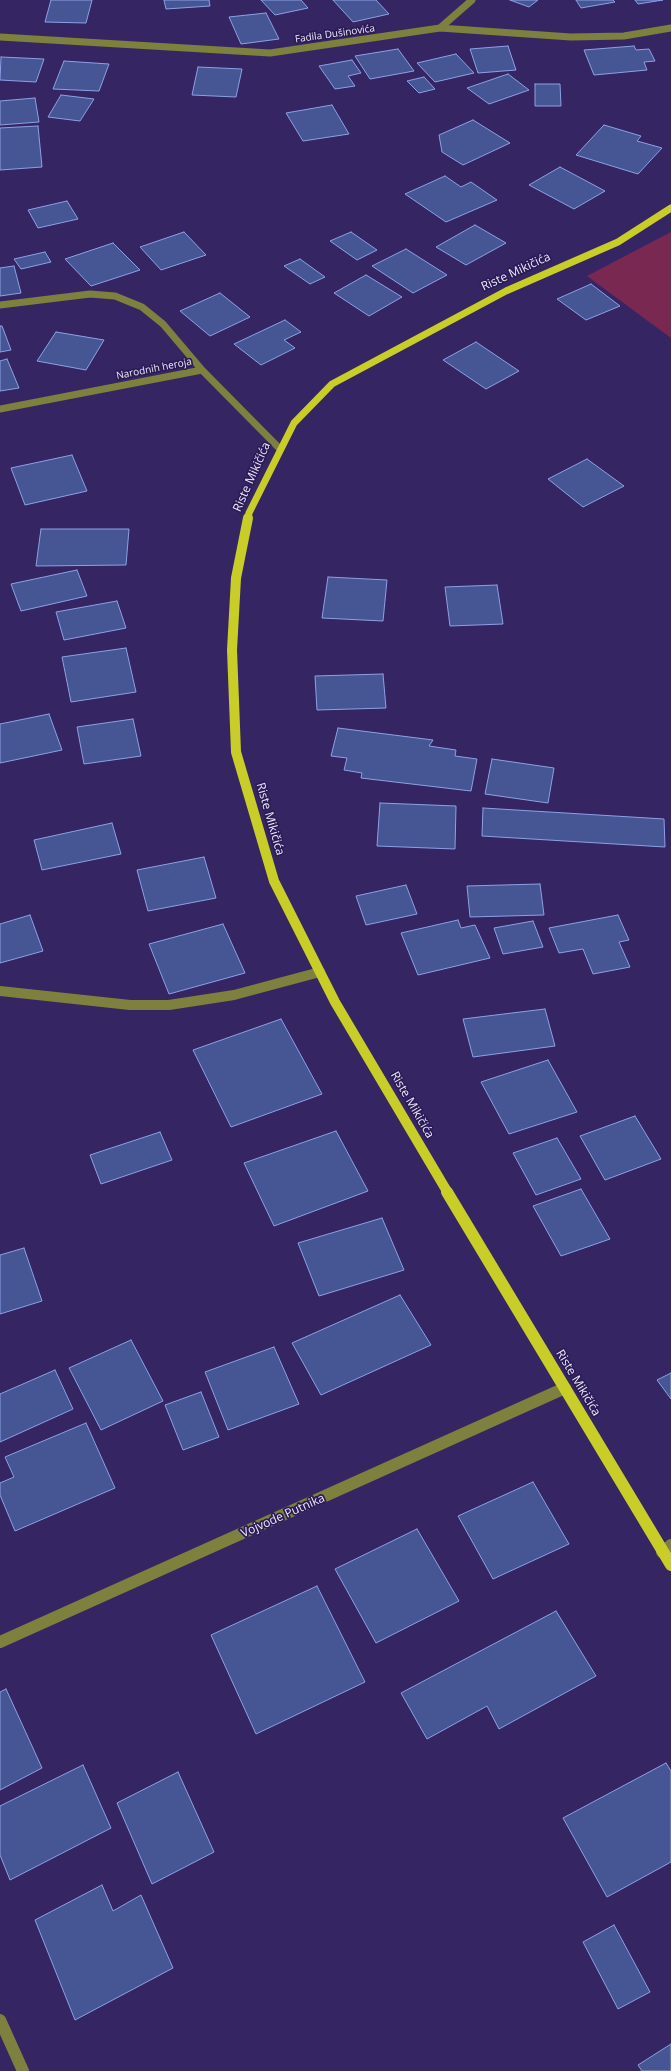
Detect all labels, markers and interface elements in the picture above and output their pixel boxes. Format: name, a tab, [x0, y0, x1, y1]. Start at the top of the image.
street label: Fadila Dušinovića	[294, 22, 376, 46]
street label: Riste Mikičića	[479, 250, 553, 294]
street label: Narodnih heroja	[115, 356, 193, 382]
street label: Riste Mikičića	[230, 440, 274, 514]
street label: Riste Mikičića	[253, 781, 287, 857]
street label: Riste Mikičića	[387, 1069, 437, 1141]
street label: Riste Mikičića	[553, 1347, 603, 1419]
street label: Vojvode Putnika	[239, 1491, 327, 1541]

